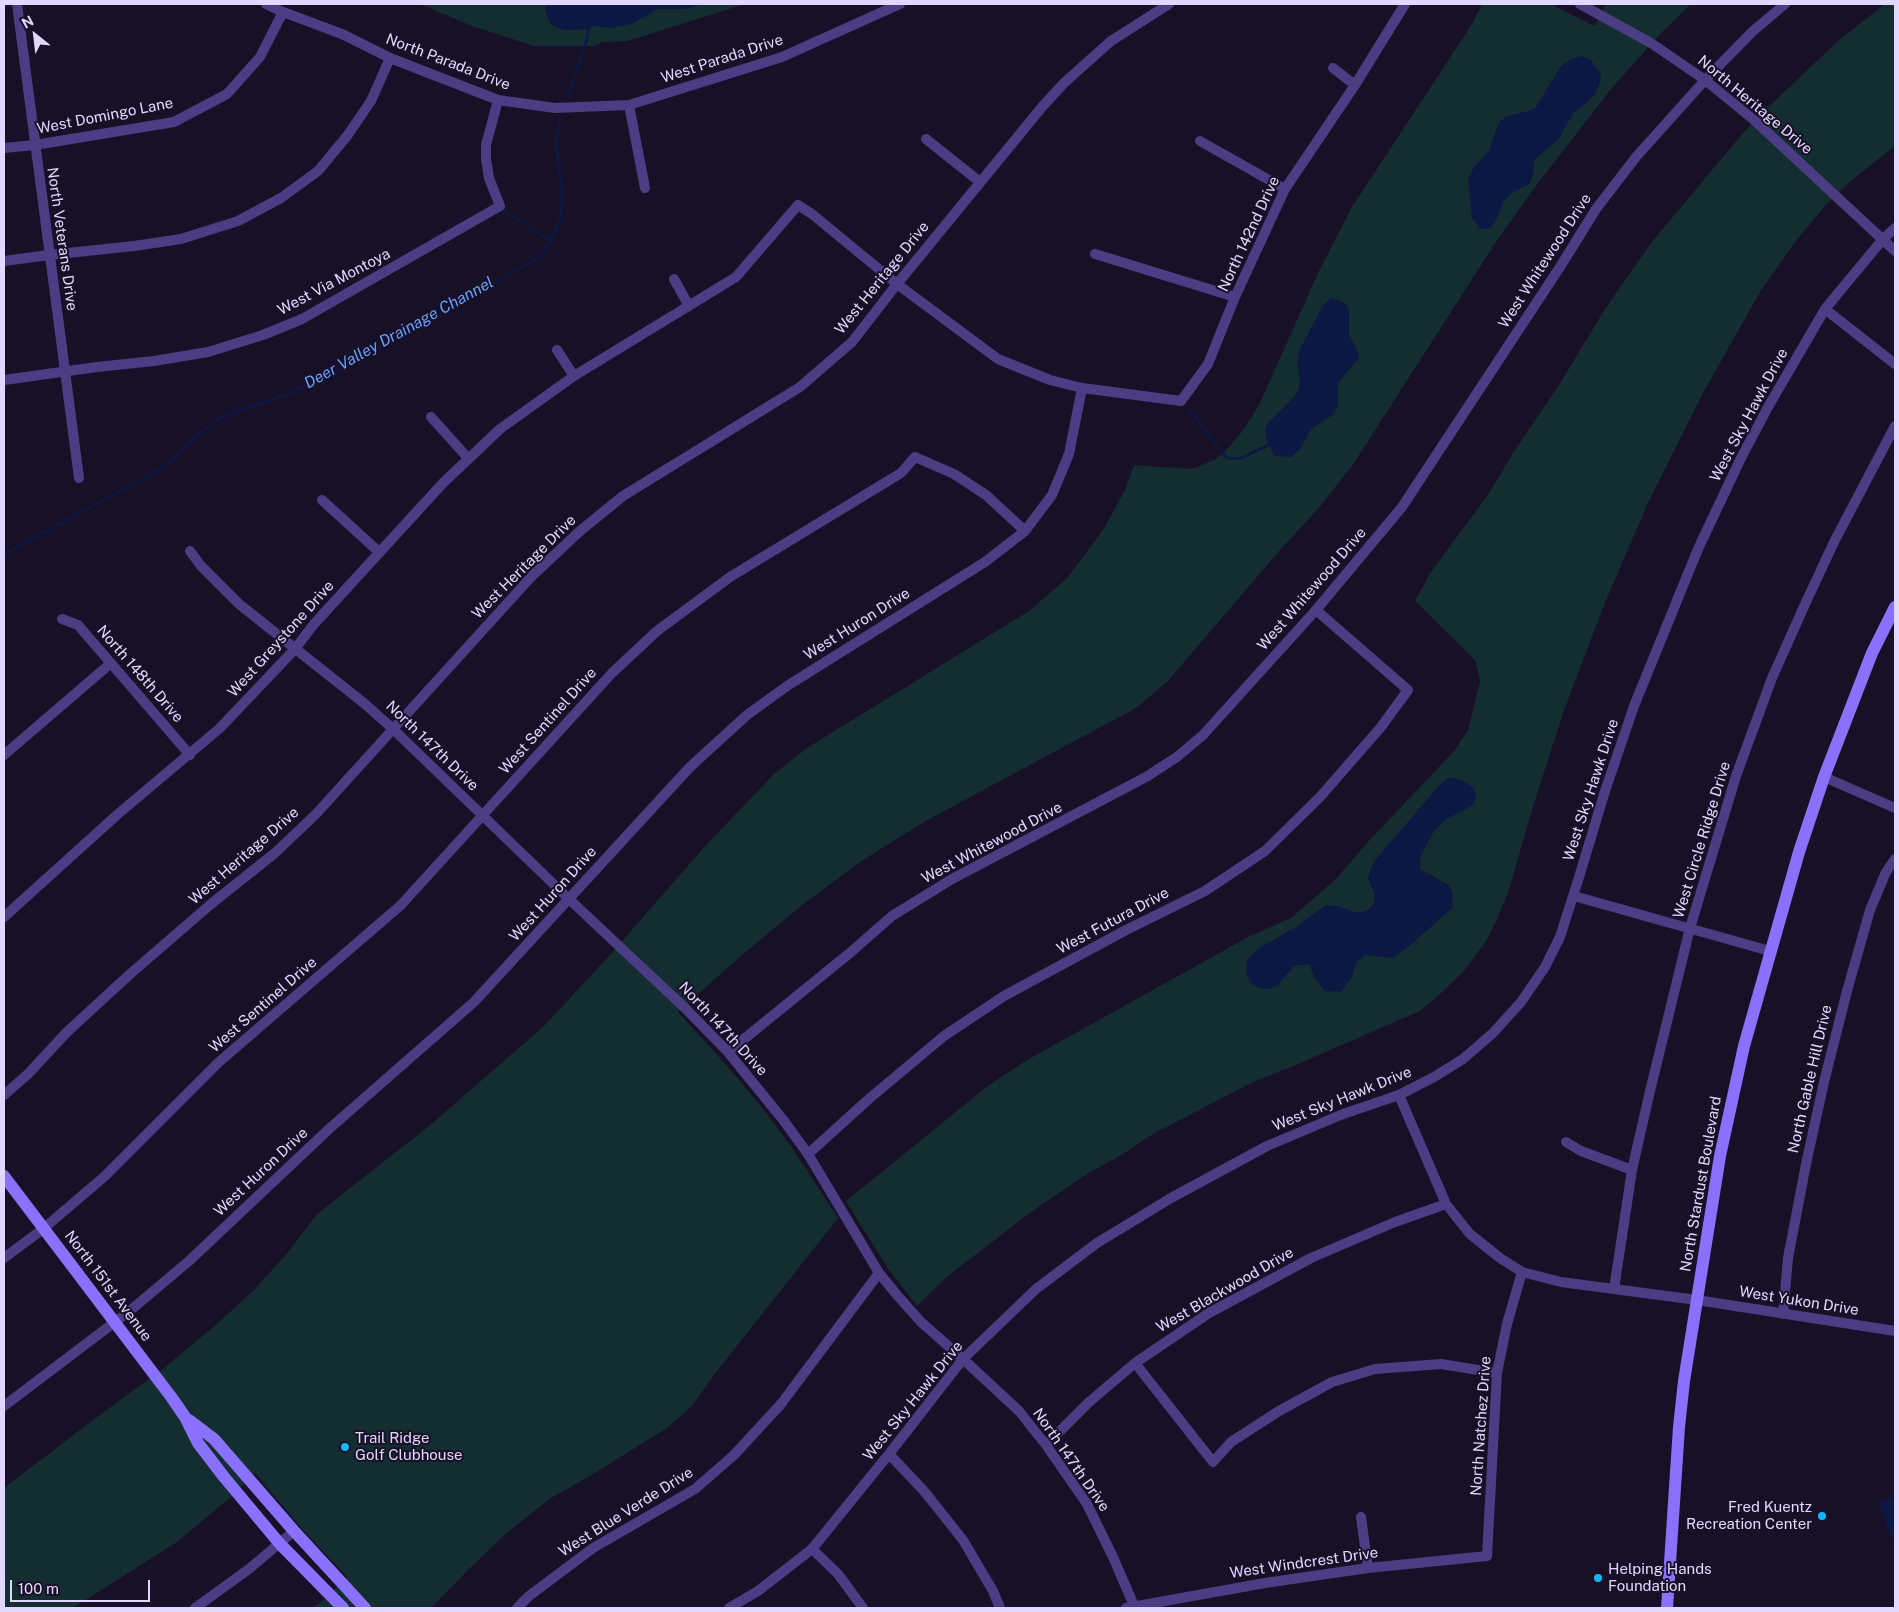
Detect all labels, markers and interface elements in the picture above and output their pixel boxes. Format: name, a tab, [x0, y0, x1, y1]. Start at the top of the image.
north arrow	[10, 10, 60, 60]
text: N	[19, 12, 36, 32]
street label: North Parada Drive	[383, 30, 513, 94]
street label: West Parada Drive	[659, 31, 785, 87]
street label: North Heritage Drive	[1694, 52, 1816, 158]
street label: West Domingo Lane	[35, 94, 175, 138]
street label: North Veterans Drive	[43, 166, 81, 312]
street label: North 142nd Drive	[1214, 174, 1284, 294]
street label: West Whitewood Drive	[1495, 190, 1595, 332]
street label: West Heritage Drive	[831, 218, 933, 338]
street label: West Via Montoya	[275, 245, 393, 319]
water label: Deer Valley Drainage Channel	[301, 273, 497, 393]
street label: West Sky Hawk Drive	[1706, 345, 1792, 485]
street label: West Heritage Drive	[468, 511, 580, 623]
street label: West Whitewood Drive	[1254, 524, 1370, 654]
street label: West Greystone Drive	[224, 577, 338, 701]
street label: West Huron Drive	[801, 584, 913, 664]
street label: North 148th Drive	[93, 622, 187, 726]
street label: West Sentinel Drive	[496, 664, 600, 778]
street label: North 147th Drive	[382, 697, 482, 795]
street label: West Sky Hawk Drive	[1560, 717, 1622, 863]
street label: West Circle Ridge Drive	[1670, 759, 1734, 921]
street label: West Whitewood Drive	[919, 798, 1065, 888]
street label: West Heritage Drive	[185, 803, 303, 909]
street label: West Huron Drive	[506, 843, 600, 945]
street label: West Futura Drive	[1054, 884, 1172, 958]
street label: West Sentinel Drive	[206, 953, 320, 1057]
street label: North 147th Drive	[675, 978, 771, 1080]
street label: North Gable Hill Drive	[1784, 1003, 1836, 1155]
street label: West Sky Hawk Drive	[1270, 1063, 1414, 1135]
street label: North Stardust Boulevard	[1677, 1095, 1725, 1273]
street label: West Huron Drive	[210, 1124, 312, 1220]
street label: North 151st Avenue	[61, 1227, 155, 1345]
street label: West Blackwood Drive	[1153, 1243, 1297, 1337]
street label: West Yukon Drive	[1738, 1283, 1860, 1319]
street label: West Sky Hawk Drive	[859, 1338, 967, 1464]
street label: North Natchez Drive	[1467, 1355, 1495, 1497]
street label: North 147th Drive	[1029, 1405, 1113, 1515]
place label: Trail Ridge Golf Clubhouse	[355, 1429, 463, 1464]
marker: Trail Ridge Golf Clubhouse	[339, 1441, 351, 1453]
street label: West Blue Verde Drive	[556, 1463, 696, 1561]
place label: Fred Kuentz Recreation Center	[1686, 1498, 1812, 1533]
marker: Fred Kuentz Recreation Center	[1816, 1510, 1828, 1522]
street label: West Windcrest Drive	[1229, 1544, 1379, 1582]
place label: Helping Hands Foundation	[1608, 1560, 1712, 1595]
scale bar	[12, 1570, 152, 1602]
marker: Helping Hands Foundation	[1592, 1572, 1604, 1584]
text: 100 m	[18, 1580, 59, 1597]

